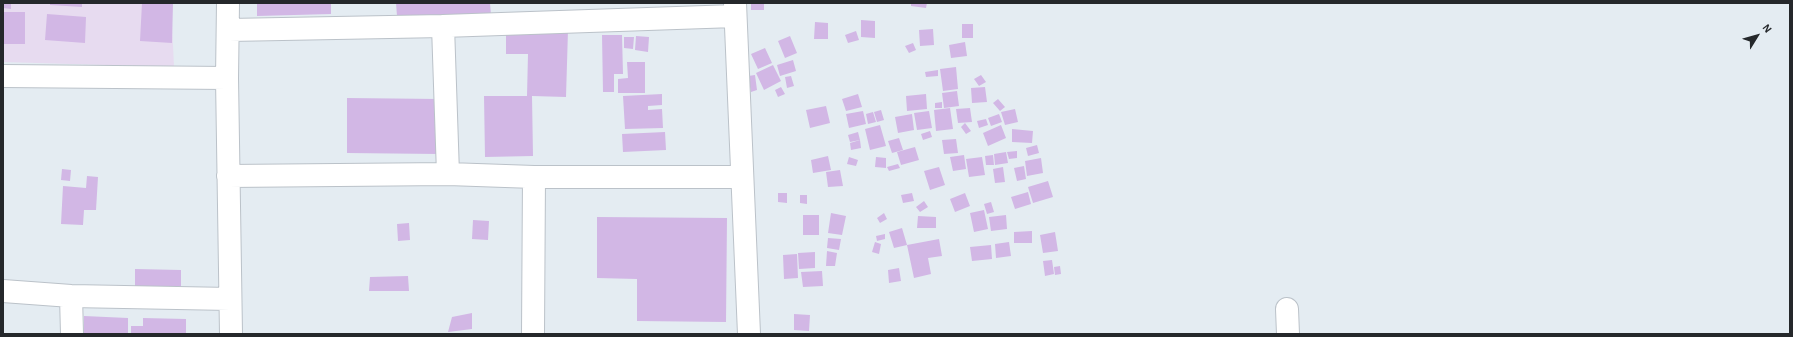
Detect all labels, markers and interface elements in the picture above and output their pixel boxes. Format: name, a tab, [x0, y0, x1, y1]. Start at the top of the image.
north arrow	[1737, 16, 1777, 56]
text: N	[1760, 22, 1774, 35]

